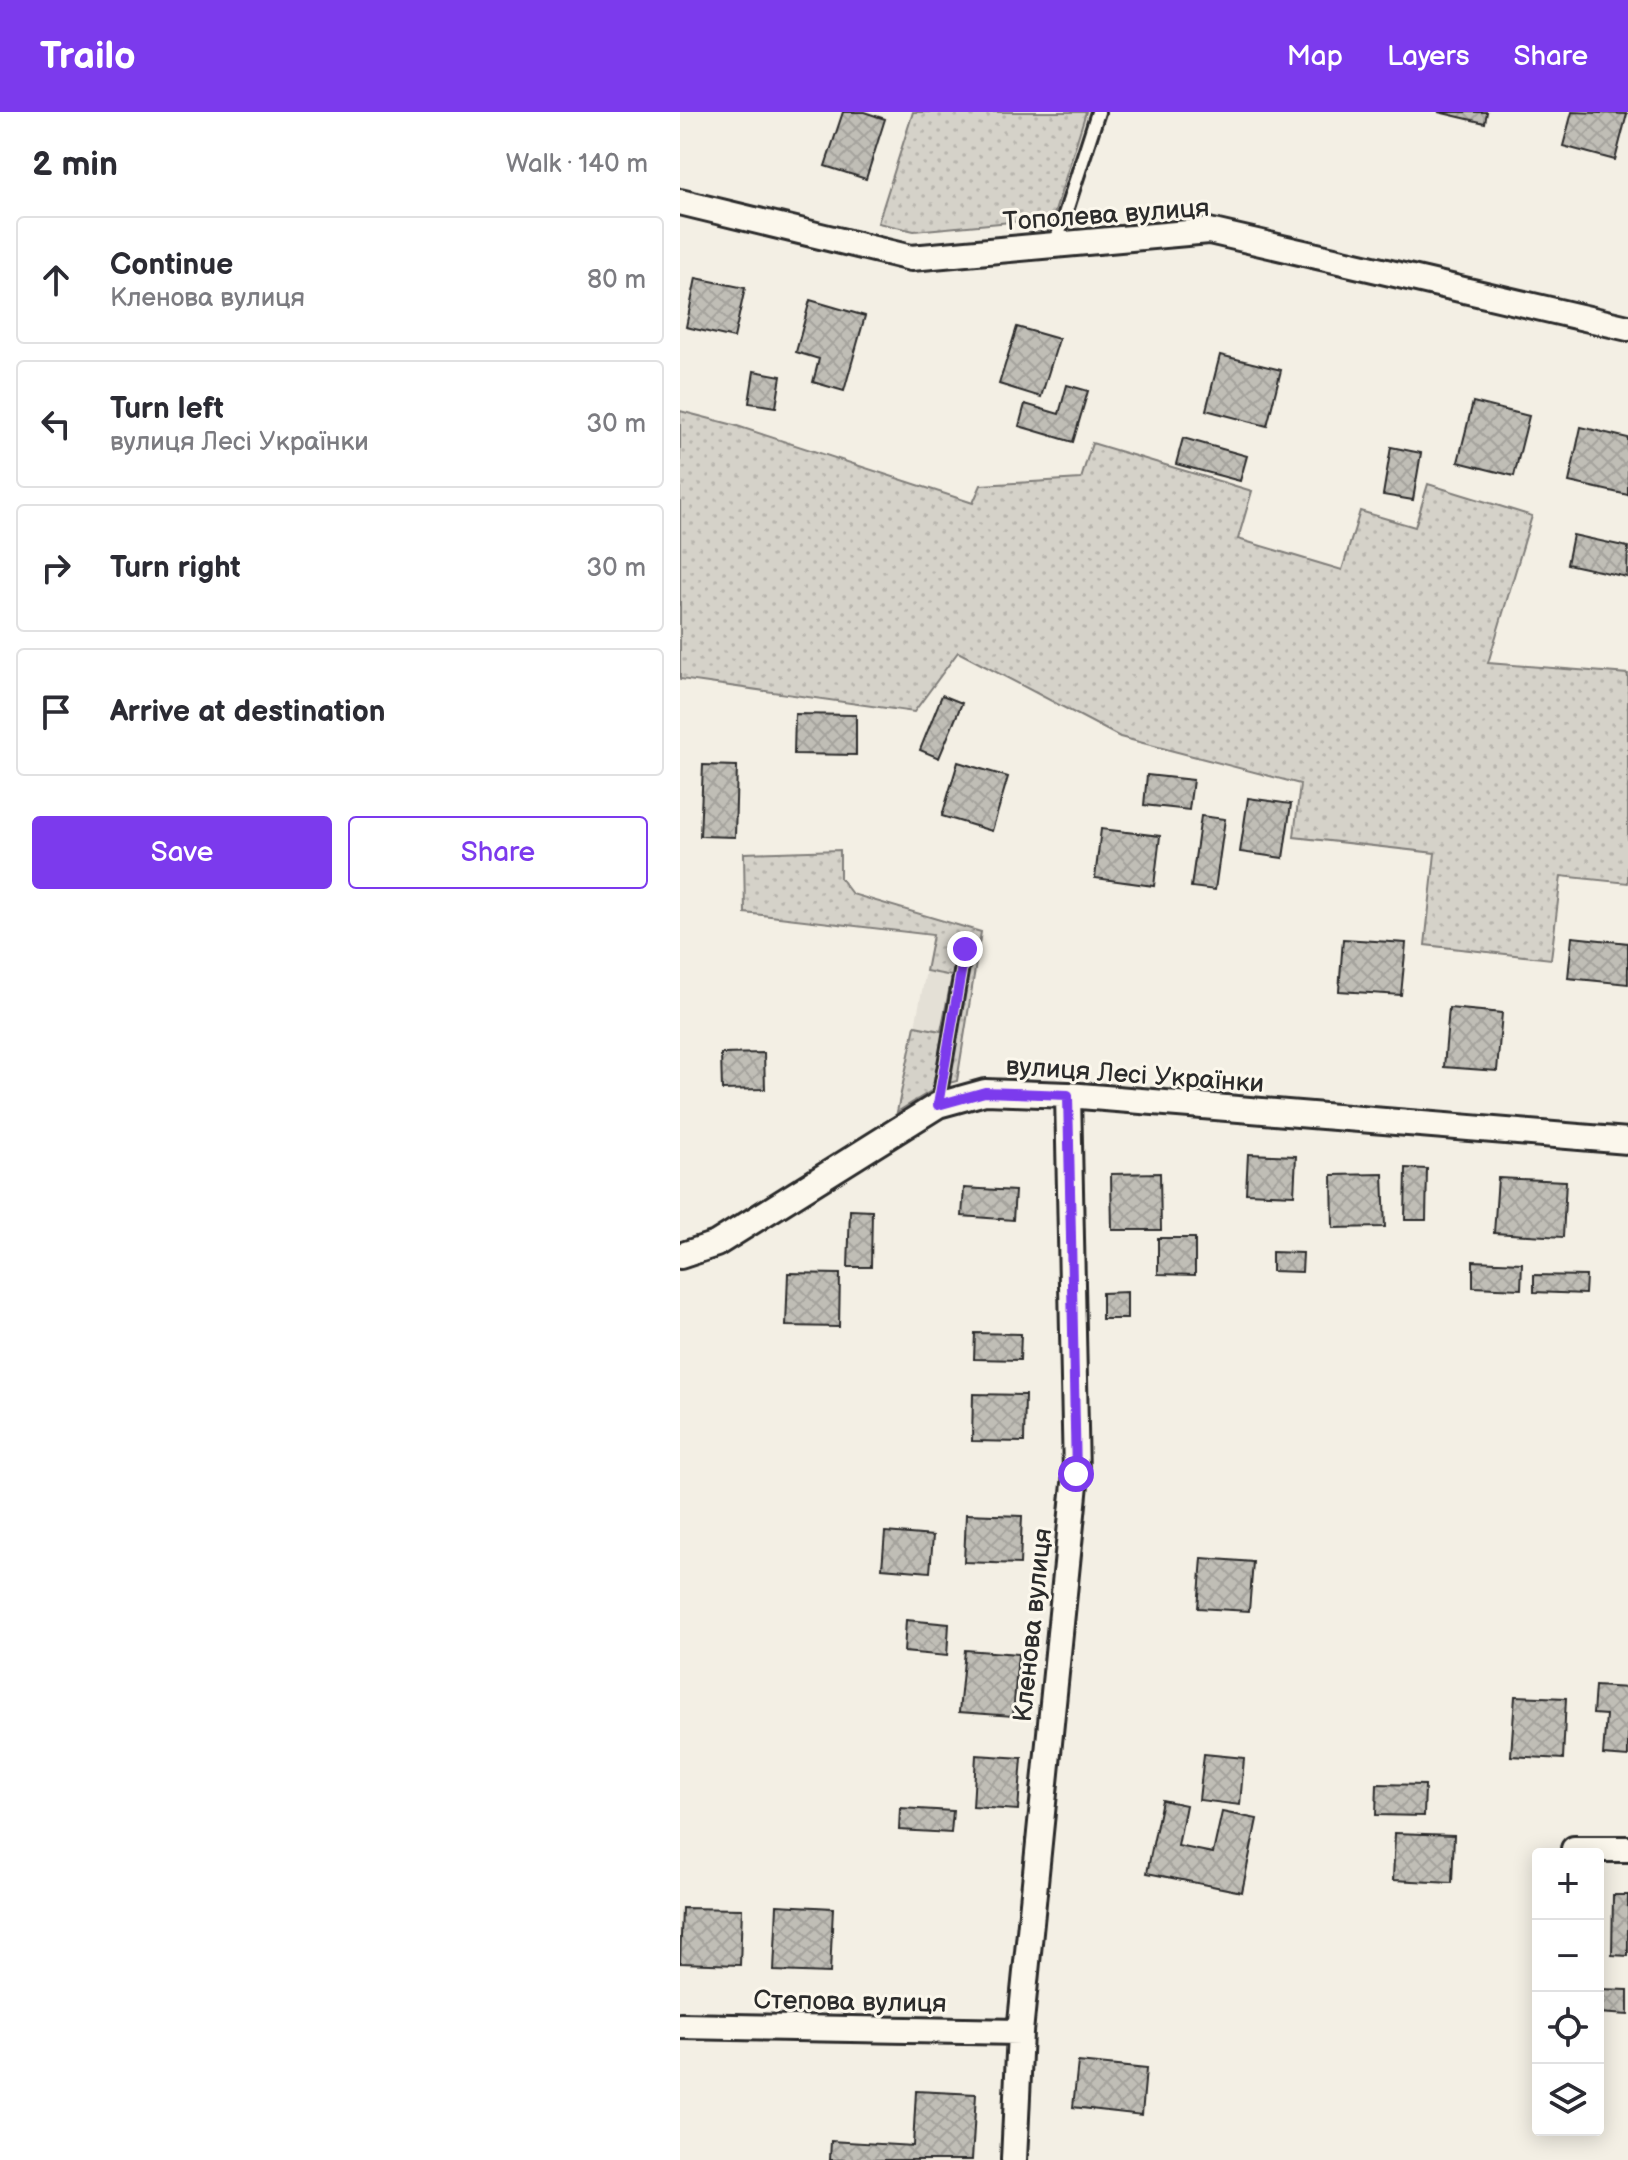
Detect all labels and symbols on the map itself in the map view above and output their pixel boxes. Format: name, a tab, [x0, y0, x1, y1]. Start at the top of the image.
street label: Тополева вулиця	[1002, 193, 1210, 238]
route end	[947, 931, 983, 967]
street label: вулиця Лесі Українки	[1005, 1051, 1265, 1100]
route start	[1058, 1456, 1094, 1492]
street label: Кленова вулиця	[1008, 1527, 1059, 1724]
street label: Степова вулиця	[753, 1985, 947, 2020]

